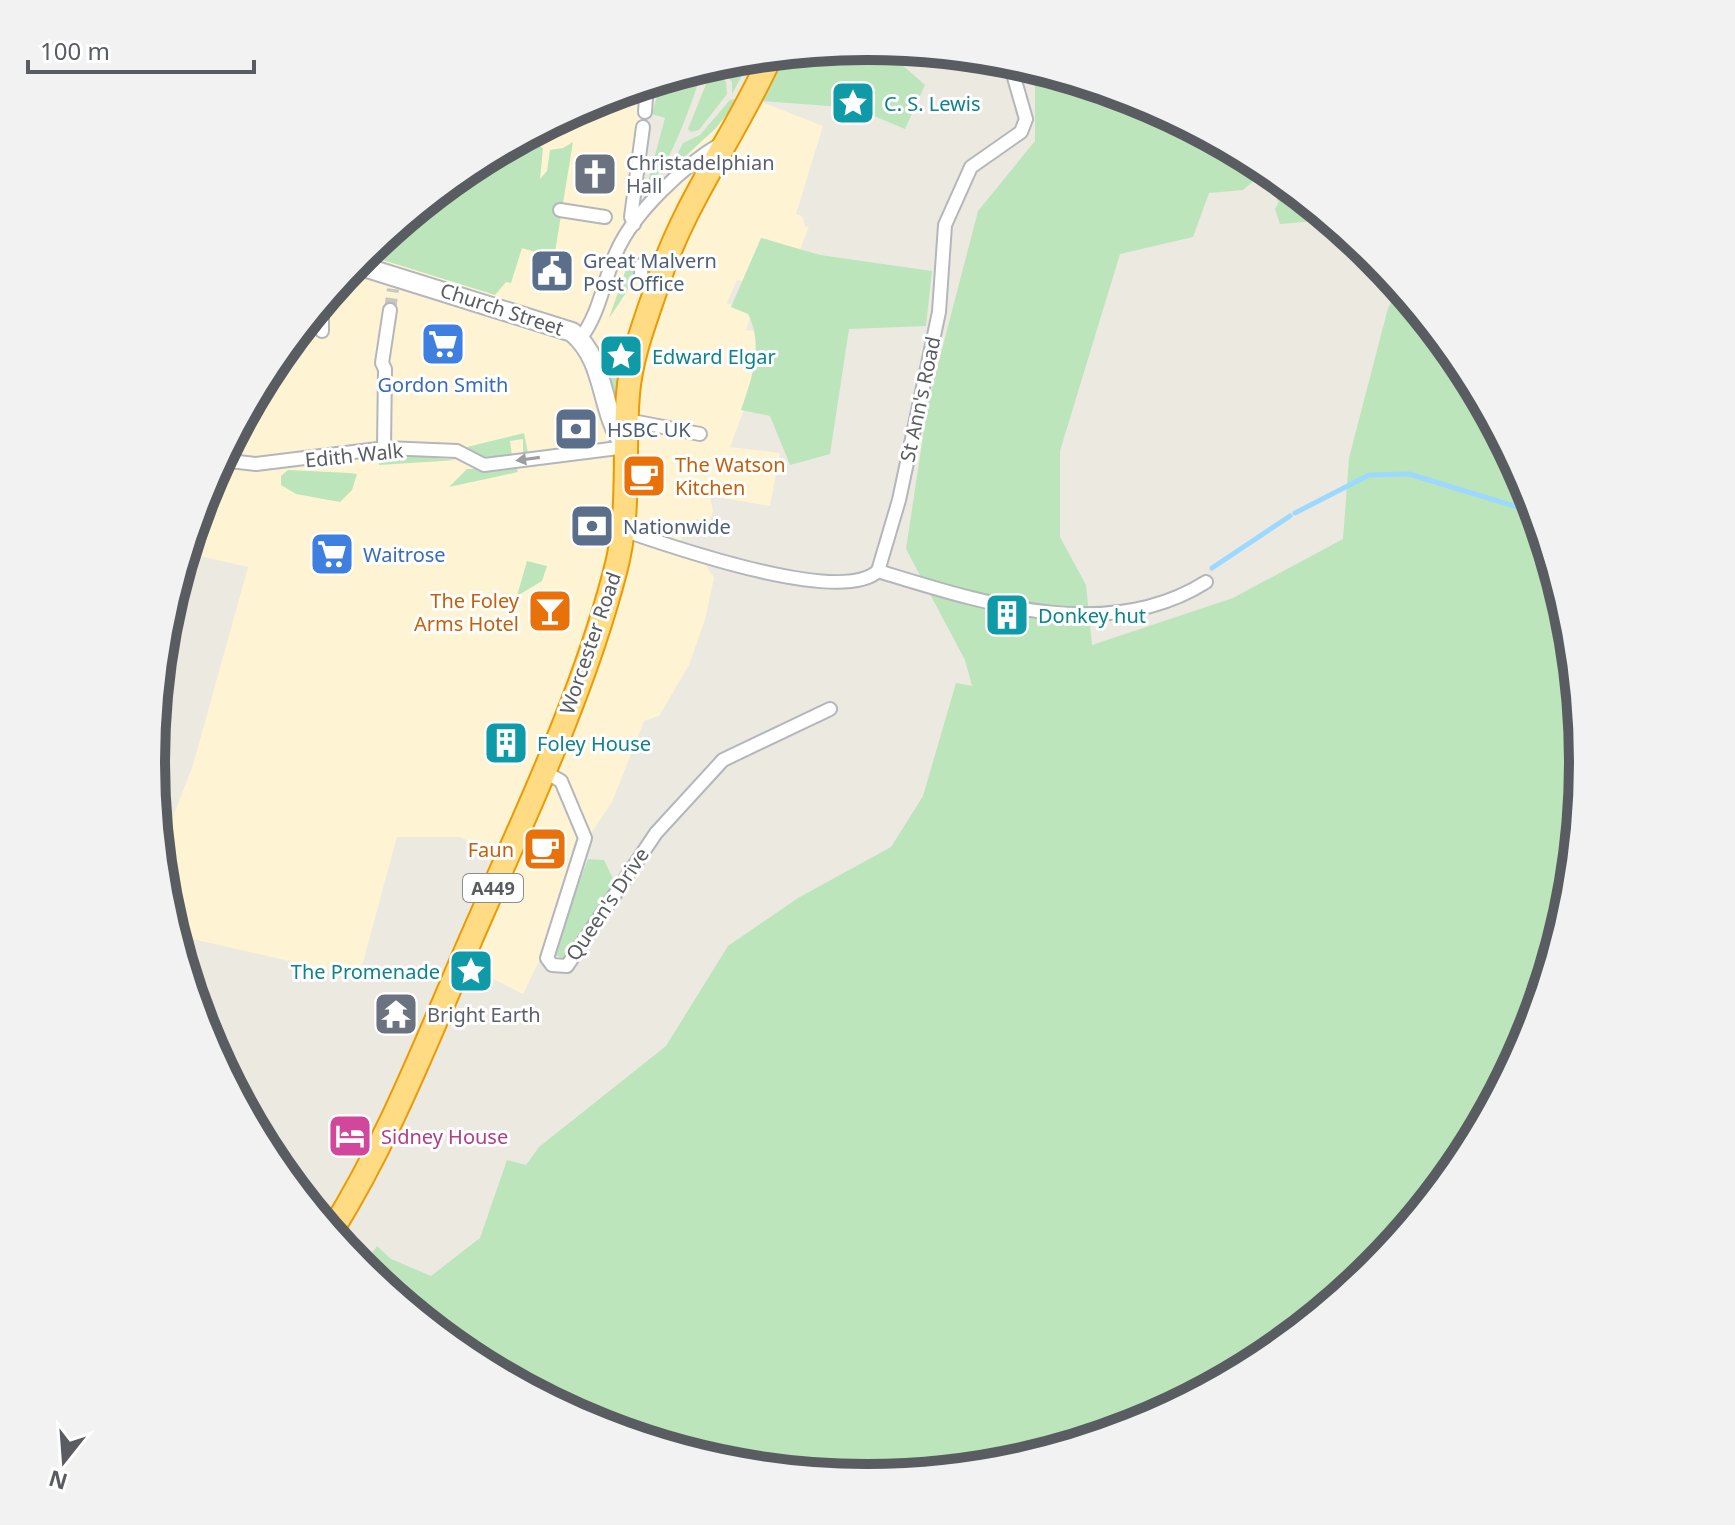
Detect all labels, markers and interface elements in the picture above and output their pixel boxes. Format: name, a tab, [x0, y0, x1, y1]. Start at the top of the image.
scale bar	[28, 24, 254, 74]
text: 100 m	[40, 34, 110, 67]
place icon: C. S. Lewis	[829, 79, 877, 127]
place label: C. S. Lewis	[884, 90, 981, 117]
place label: Christadelphian Hall	[626, 149, 775, 199]
church icon: Christadelphian Hall	[571, 150, 619, 198]
public building icon: Great Malvern Post Office	[528, 247, 576, 295]
place label: Great Malvern Post Office	[583, 247, 717, 297]
street label: Church Street	[437, 276, 567, 342]
supermarket icon: Gordon Smith	[419, 320, 467, 368]
place icon: Edward Elgar	[597, 332, 645, 380]
street label: St Ann's Road	[894, 334, 946, 464]
place label: Edward Elgar	[652, 343, 776, 370]
place label: Gordon Smith	[378, 371, 508, 398]
bank icon: HSBC UK	[552, 405, 600, 453]
place label: HSBC UK	[607, 416, 691, 443]
street label: Edith Walk	[304, 436, 405, 474]
place label: The Watson Kitchen	[675, 451, 786, 501]
cafe icon: The Watson Kitchen	[620, 452, 668, 500]
one-way arrow	[515, 453, 540, 466]
bank icon: Nationwide	[568, 502, 616, 550]
place label: Nationwide	[623, 513, 731, 540]
supermarket icon: Waitrose	[308, 530, 356, 578]
place label: Waitrose	[363, 541, 446, 568]
street label: Worcester Road	[553, 568, 627, 718]
place label: The Foley Arms Hotel	[414, 587, 520, 637]
bar icon: The Foley Arms Hotel	[526, 587, 574, 635]
building icon: Donkey hut	[983, 591, 1031, 639]
place label: Donkey hut	[1038, 602, 1146, 629]
building icon: Foley House	[482, 719, 530, 767]
place label: Foley House	[537, 730, 651, 757]
cafe icon: Faun	[521, 825, 569, 873]
place label: Faun	[468, 836, 514, 863]
street label: Queen's Drive	[559, 842, 655, 966]
road number: A449	[463, 874, 523, 902]
place icon: The Promenade	[447, 947, 495, 995]
place label: The Promenade	[291, 958, 440, 985]
temple icon: Bright Earth	[372, 990, 420, 1038]
place label: Bright Earth	[427, 1001, 541, 1028]
hotel icon: Sidney House	[326, 1112, 374, 1160]
place label: Sidney House	[381, 1123, 508, 1150]
north arrow	[24, 1421, 104, 1501]
text: N	[45, 1464, 71, 1498]

